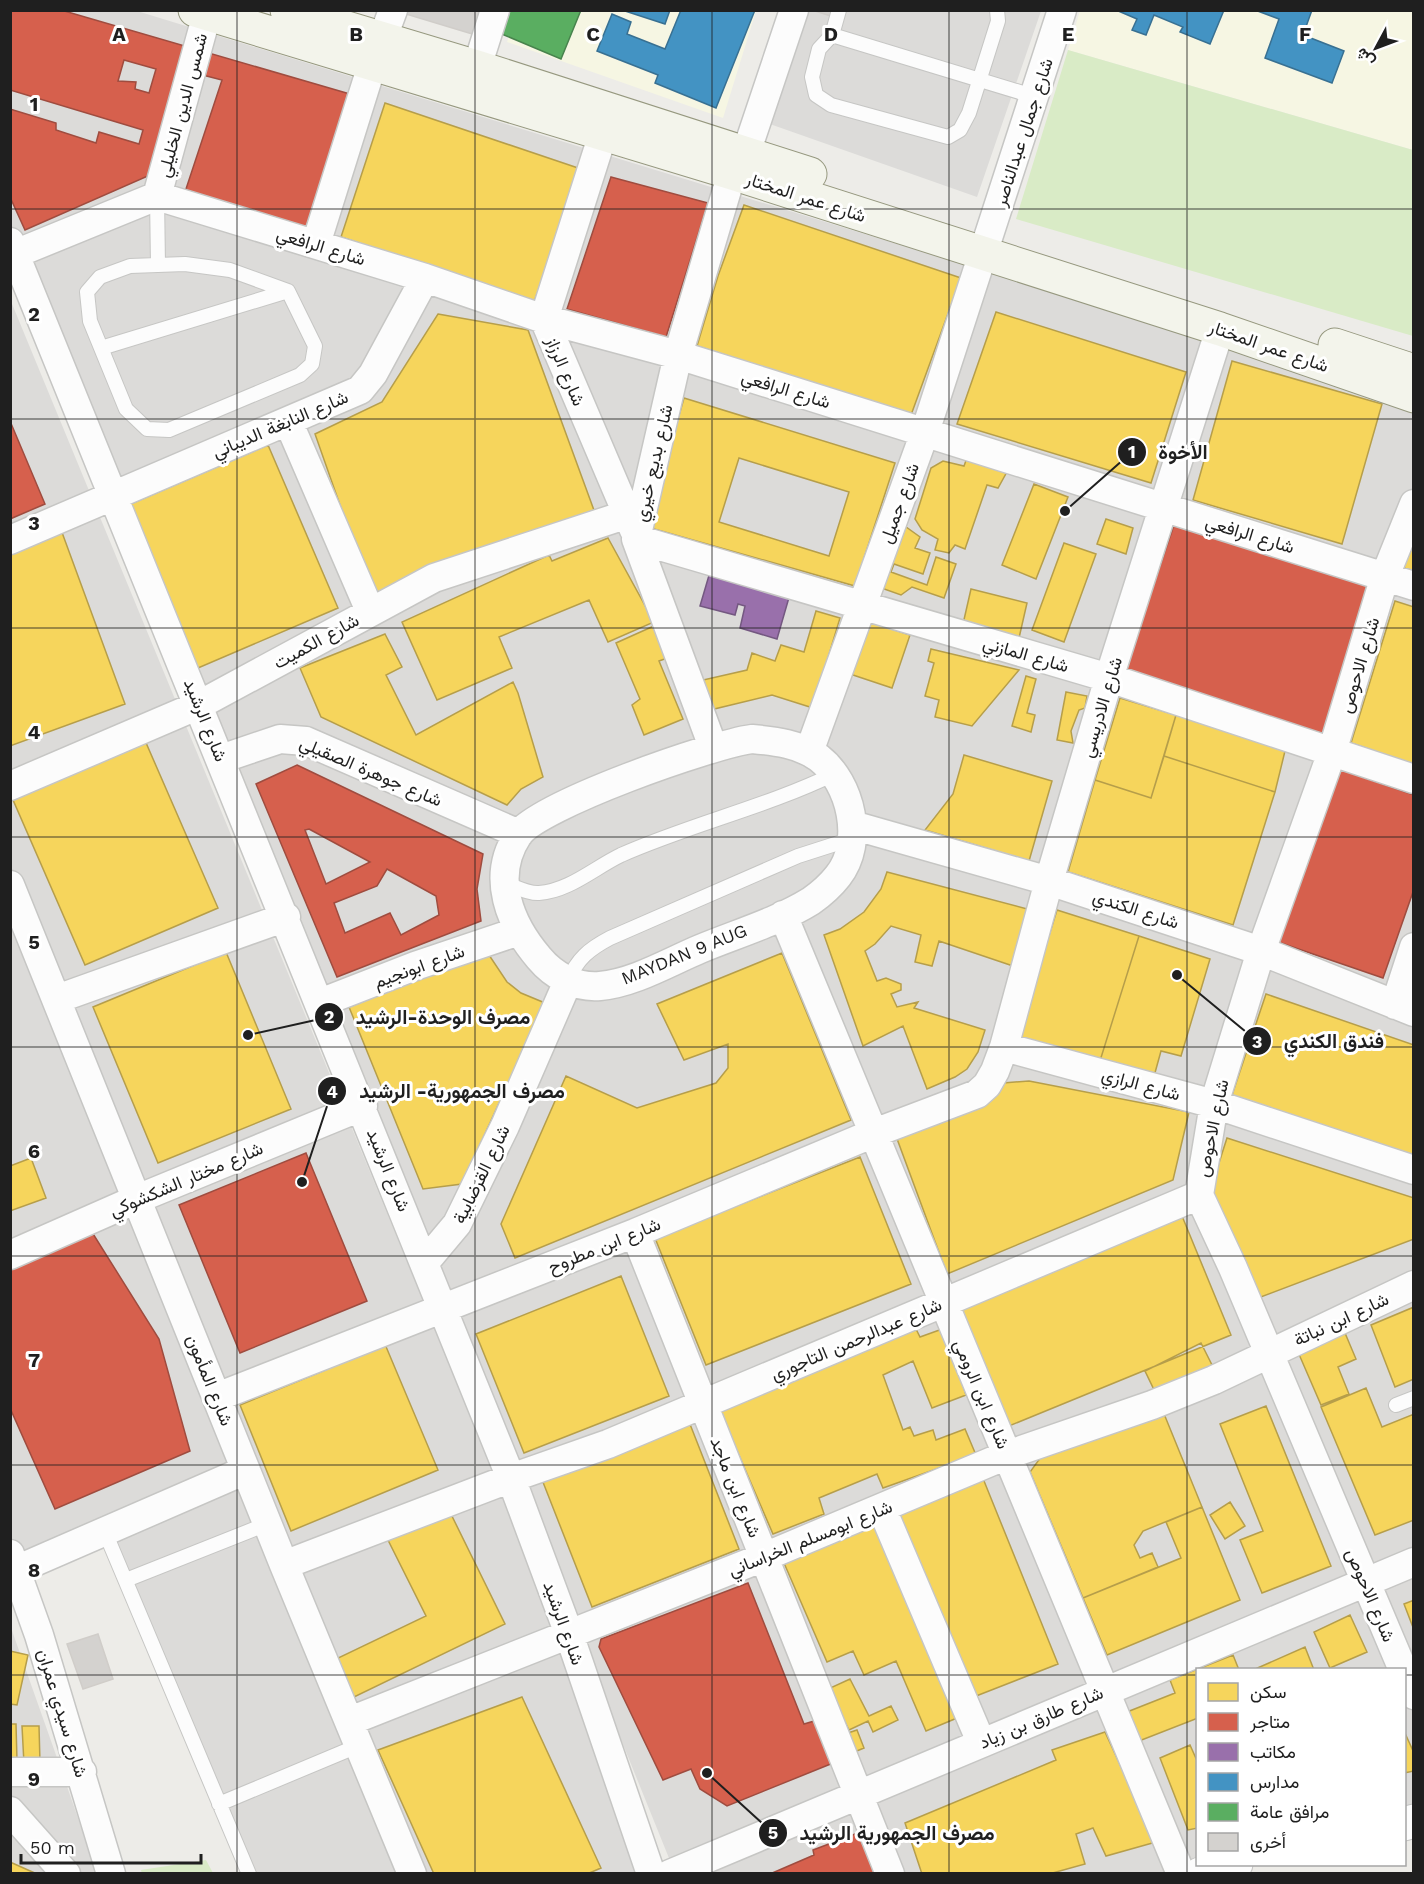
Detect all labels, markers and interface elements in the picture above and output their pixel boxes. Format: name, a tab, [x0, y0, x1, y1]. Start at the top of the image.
north arrow	[1346, 18, 1406, 78]
text: A	[112, 22, 126, 46]
text: B	[349, 22, 363, 46]
text: C	[586, 22, 600, 46]
text: D	[824, 22, 838, 46]
text: E	[1062, 22, 1074, 46]
text: F	[1299, 22, 1311, 46]
street label: شمس الدين الخليلي	[153, 31, 216, 181]
text: ش	[1352, 44, 1379, 71]
street label: شارع جمال عبدالناصر	[989, 55, 1059, 210]
text: 1	[30, 92, 38, 116]
street label: شارع عمر المختار	[742, 167, 869, 228]
street label: شارع الرافعي	[273, 223, 368, 274]
text: 2	[28, 302, 40, 326]
street label: شارع عمر المختار	[1205, 315, 1331, 378]
street label: شارع الرزاز	[540, 332, 590, 410]
street label: شارع الرافعي	[738, 366, 833, 417]
street label: شارع النابغة الديباني	[209, 386, 353, 467]
street label: شارع بديع خيري	[629, 402, 682, 525]
callout: الأخوة	[1117, 433, 1220, 471]
text: الأخوة	[1158, 440, 1208, 465]
text: 1	[1128, 441, 1136, 462]
street label: شارع جميل	[875, 460, 925, 547]
text: 3	[28, 511, 40, 535]
street label: شارع الرافعي	[1202, 511, 1297, 562]
street label: شارع الكميت	[270, 609, 363, 675]
street label: شارع الاحوص	[1334, 614, 1385, 716]
street label: شارع المازني	[979, 632, 1071, 681]
street label: شارع الادريسي	[1076, 654, 1131, 761]
street label: شارع الرشيد	[178, 675, 232, 765]
text: 4	[28, 720, 41, 744]
street label: شارع جوهرة الصقيلي	[295, 731, 445, 815]
street label: شارع الكندي	[1089, 885, 1182, 938]
street label: MAYDAN 9 AUG	[618, 919, 750, 989]
text: 5	[28, 930, 40, 954]
street label: شارع ابونجيم	[371, 940, 468, 994]
callout: مصرف الوحدة-الرشيد	[314, 998, 543, 1036]
text: مصرف الوحدة-الرشيد	[356, 1005, 530, 1030]
text: 2	[324, 1006, 334, 1027]
callout: فندق الكندي	[1242, 1022, 1396, 1060]
text: فندق الكندي	[1284, 1029, 1384, 1058]
text: 3	[1252, 1031, 1262, 1052]
street label: شارع الرازي	[1098, 1063, 1183, 1109]
callout: مصرف الجمهورية- الرشيد	[317, 1072, 577, 1110]
street label: شارع الاحوص	[1191, 1077, 1235, 1179]
text: مصرف الجمهورية- الرشيد	[359, 1079, 565, 1104]
text: 4	[326, 1081, 338, 1102]
street label: شارع القرضابية	[448, 1121, 516, 1228]
street label: شارع الرشيد	[361, 1125, 415, 1215]
street label: شارع مختار الشكشوكي	[106, 1137, 268, 1225]
text: 6	[28, 1139, 40, 1163]
street label: شارع ابن مطروح	[545, 1213, 664, 1279]
street label: شارع ابن نباتة	[1290, 1288, 1393, 1352]
street label: شارع عبدالرحمن التاجوري	[767, 1293, 947, 1389]
street label: شارع المأمون	[180, 1331, 238, 1429]
street label: شارع ابن الرومي	[945, 1336, 1014, 1454]
text: 7	[28, 1348, 40, 1372]
street label: شارع ابن ماجد	[704, 1434, 766, 1541]
street label: شارع ابومسلم الخراساني	[725, 1495, 897, 1585]
street label: شارع الاحوص	[1340, 1545, 1400, 1646]
text: 8	[28, 1558, 40, 1582]
street label: شارع الرشيد	[537, 1578, 589, 1668]
street label: شارع سيدي عمران	[29, 1646, 93, 1781]
legend	[1196, 1668, 1406, 1866]
street label: شارع طارق بن زياد	[976, 1681, 1107, 1754]
text: سكن	[1250, 1681, 1286, 1703]
text: متاجر	[1249, 1711, 1290, 1733]
text: مكاتب	[1250, 1741, 1296, 1762]
text: 9	[28, 1767, 40, 1791]
text: مدارس	[1250, 1771, 1299, 1793]
text: مرافق عامة	[1250, 1801, 1329, 1823]
callout: مصرف الجمهورية الرشيد	[758, 1814, 1007, 1852]
text: مصرف الجمهورية الرشيد	[799, 1821, 995, 1846]
text: 5	[768, 1822, 778, 1843]
scale bar	[21, 1827, 201, 1865]
text: أخرى	[1250, 1831, 1286, 1853]
text: 50 m	[30, 1837, 75, 1858]

